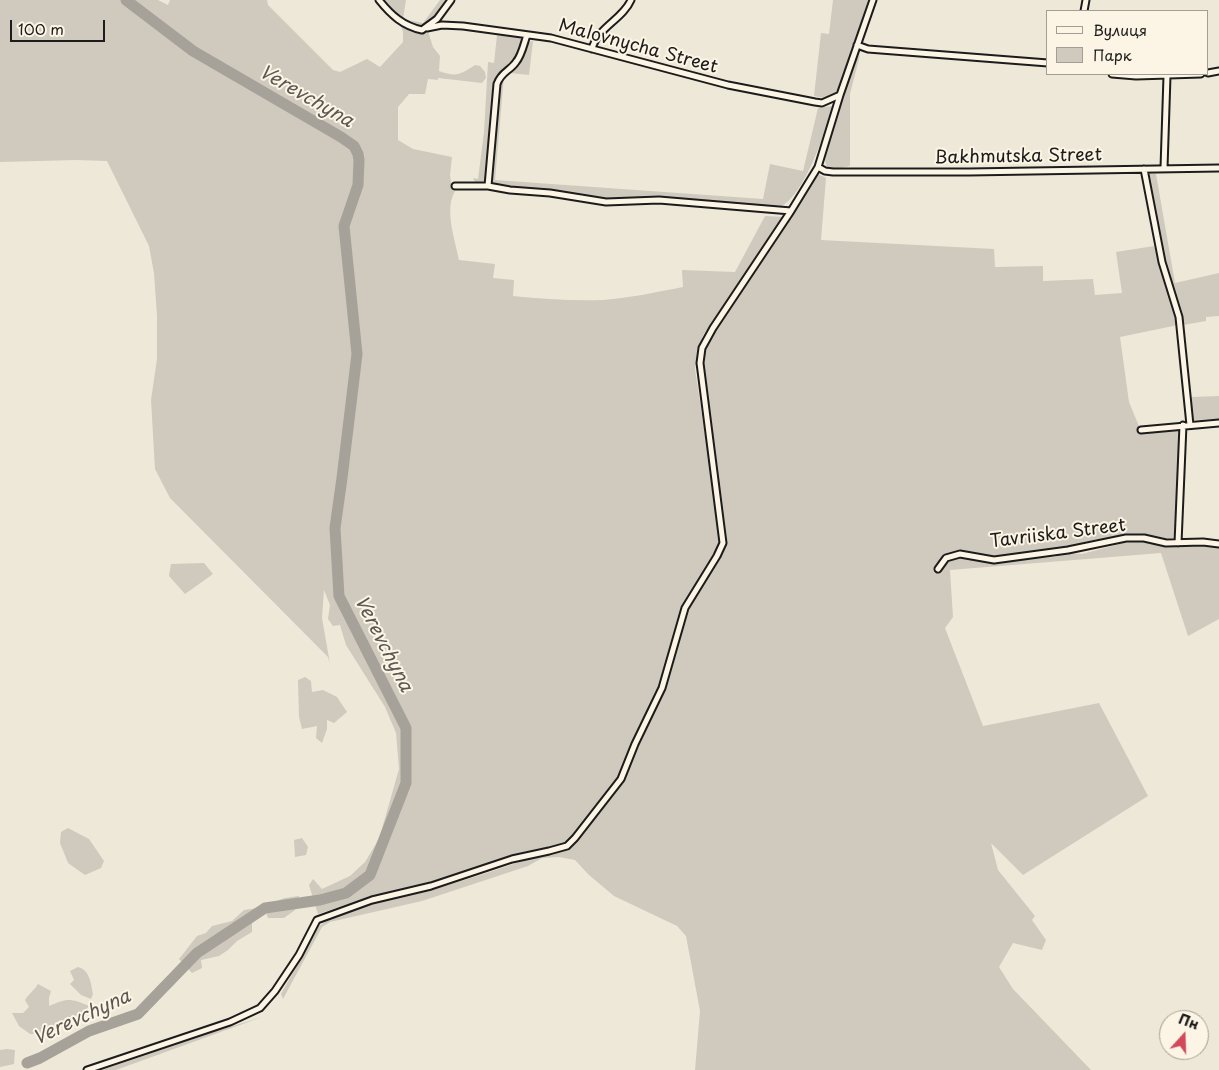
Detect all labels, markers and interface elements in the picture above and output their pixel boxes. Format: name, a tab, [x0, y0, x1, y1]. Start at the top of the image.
scale bar	[12, 10, 108, 42]
legend	[1046, 10, 1209, 75]
street label: Malovnycha Street	[556, 15, 720, 79]
text: 100 m	[18, 17, 64, 40]
text: Вулиця	[1093, 18, 1147, 41]
text: Парк	[1093, 43, 1132, 66]
water label: Verevchyna	[255, 61, 357, 133]
street label: Bakhmutska Street	[934, 145, 1102, 169]
street label: Tavriiska Street	[989, 515, 1127, 553]
water label: Verevchyna	[349, 592, 417, 696]
water label: Verevchyna	[30, 986, 134, 1050]
text: Пн	[1176, 1008, 1202, 1035]
north arrow	[1159, 1010, 1209, 1060]

